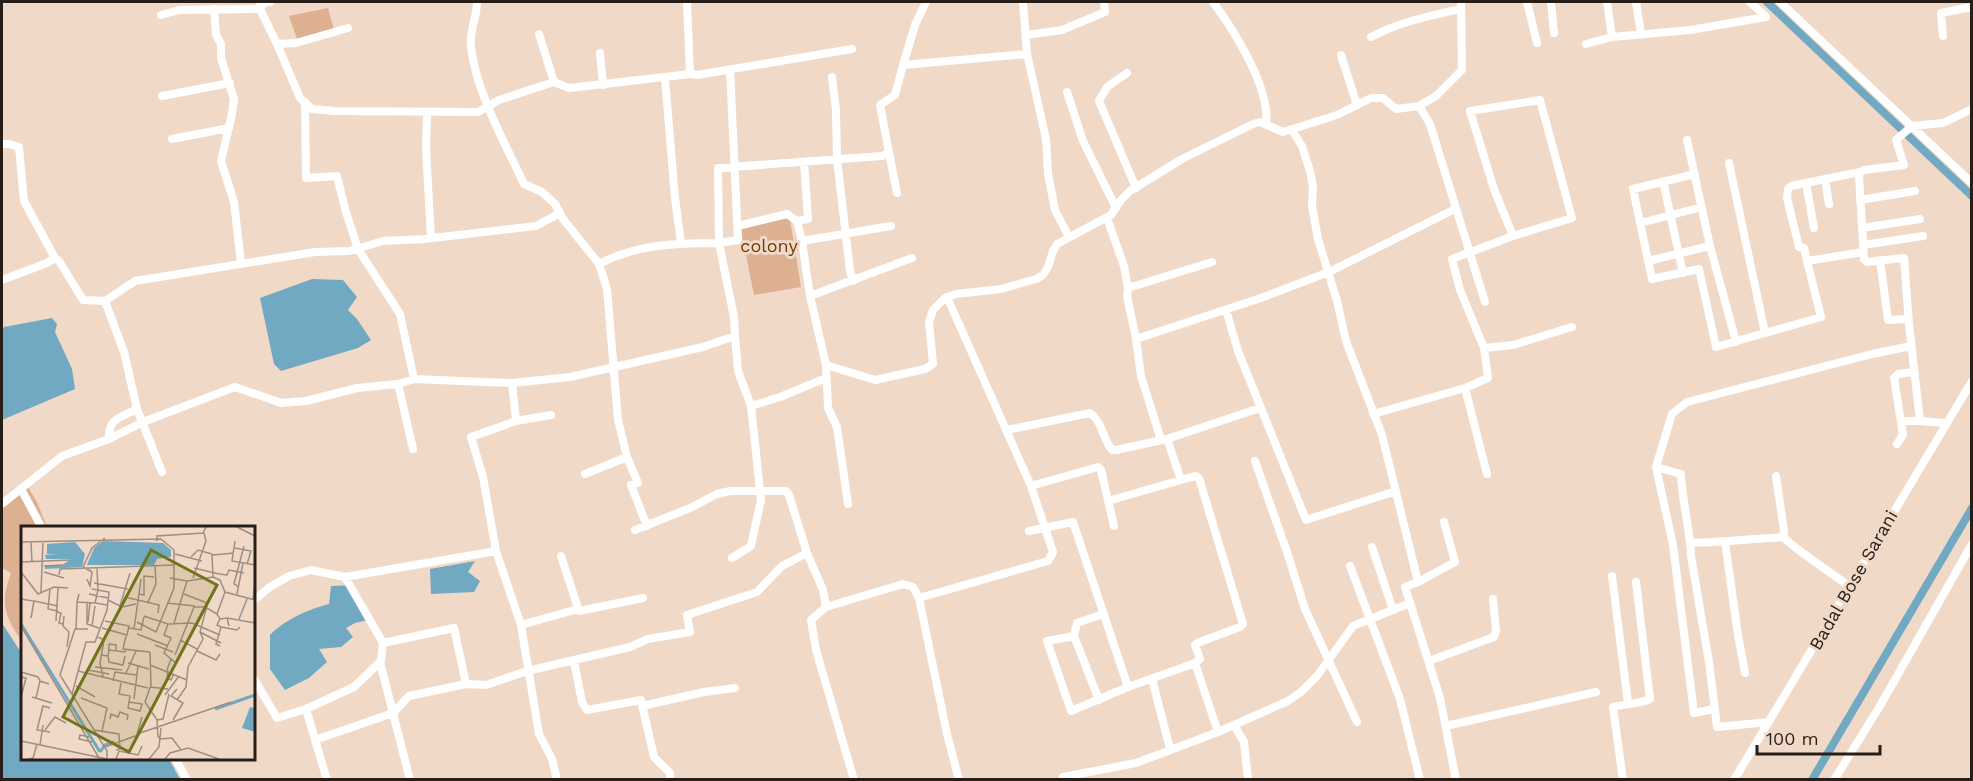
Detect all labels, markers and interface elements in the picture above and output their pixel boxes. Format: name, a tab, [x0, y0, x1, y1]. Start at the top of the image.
park label: colony	[740, 235, 798, 256]
street label: Badal Bose Sarani	[1804, 506, 1902, 654]
inset map	[21, 526, 255, 760]
scale bar	[1757, 718, 1880, 756]
text: 100 m	[1766, 728, 1819, 749]

